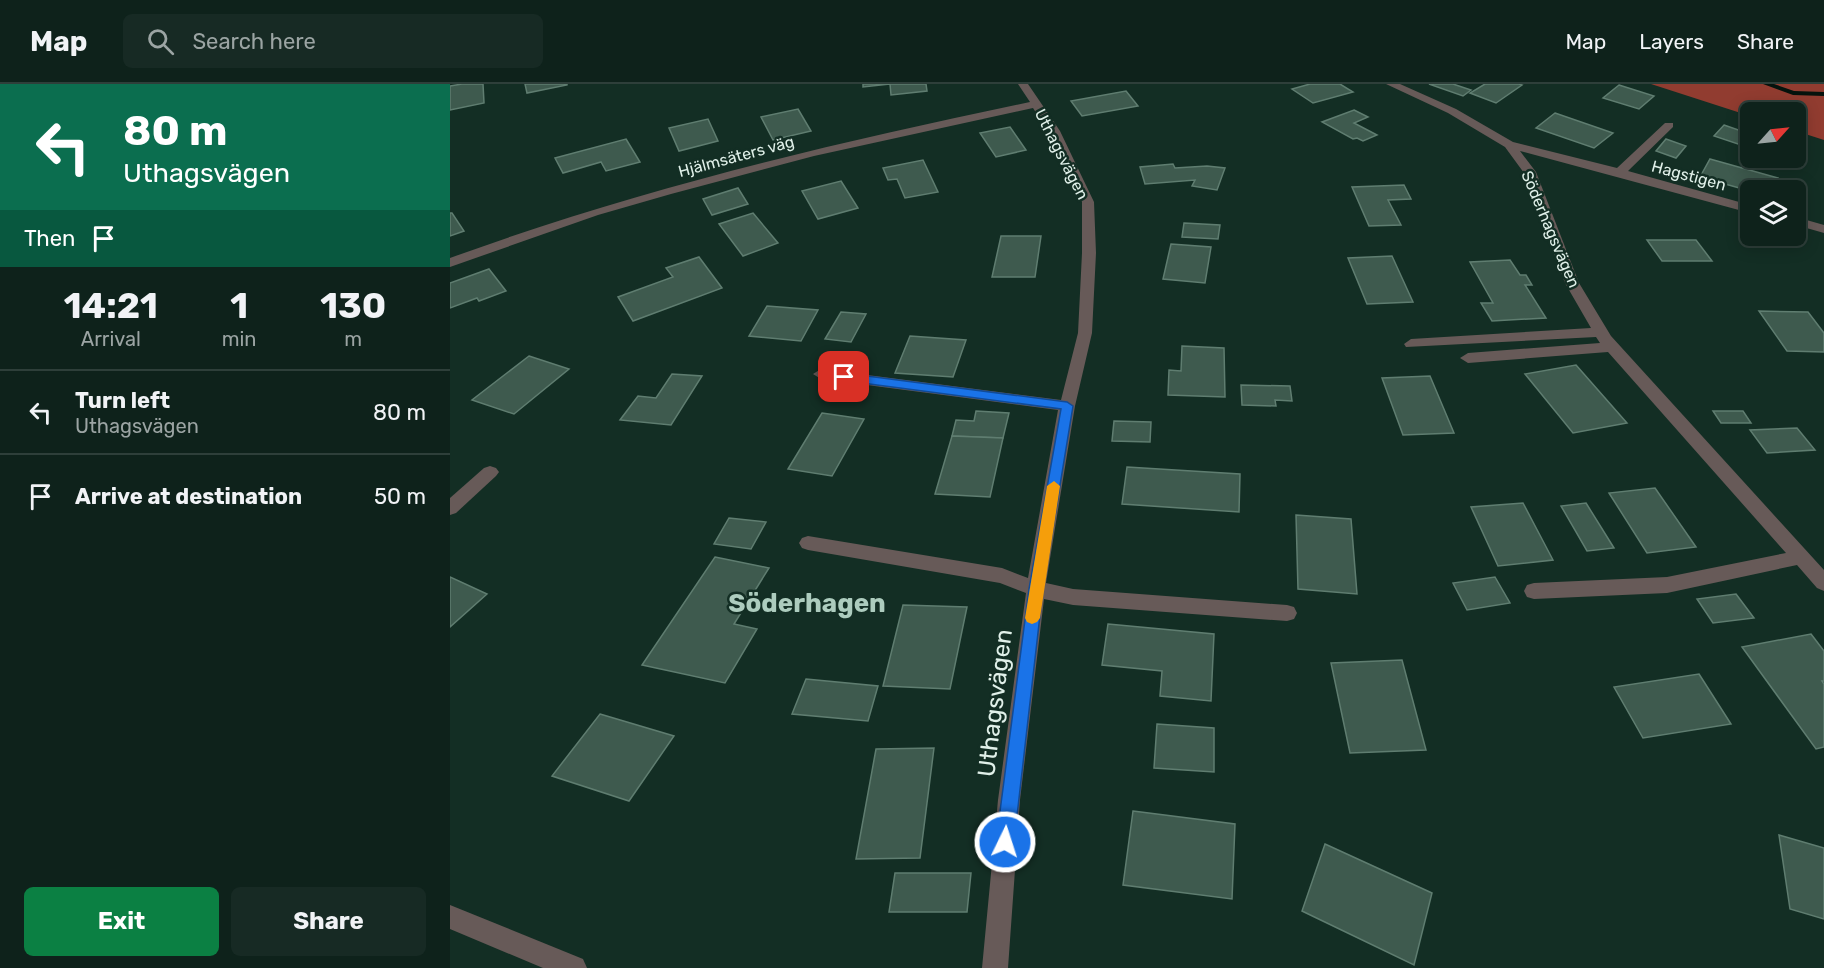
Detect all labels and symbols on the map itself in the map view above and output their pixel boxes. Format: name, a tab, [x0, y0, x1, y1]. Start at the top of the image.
north arrow	[1740, 102, 1806, 168]
street label: Uthagsvägen	[1031, 106, 1093, 203]
street label: Hjälmsäters väg	[676, 132, 796, 181]
street label: Hagstigen	[1650, 156, 1728, 195]
street label: Söderhagsvägen	[1517, 168, 1584, 291]
pin	[818, 351, 869, 402]
district label: Söderhagen	[728, 588, 886, 619]
street label: Uthagsvägen	[972, 628, 1018, 778]
position arrow	[973, 810, 1037, 874]

